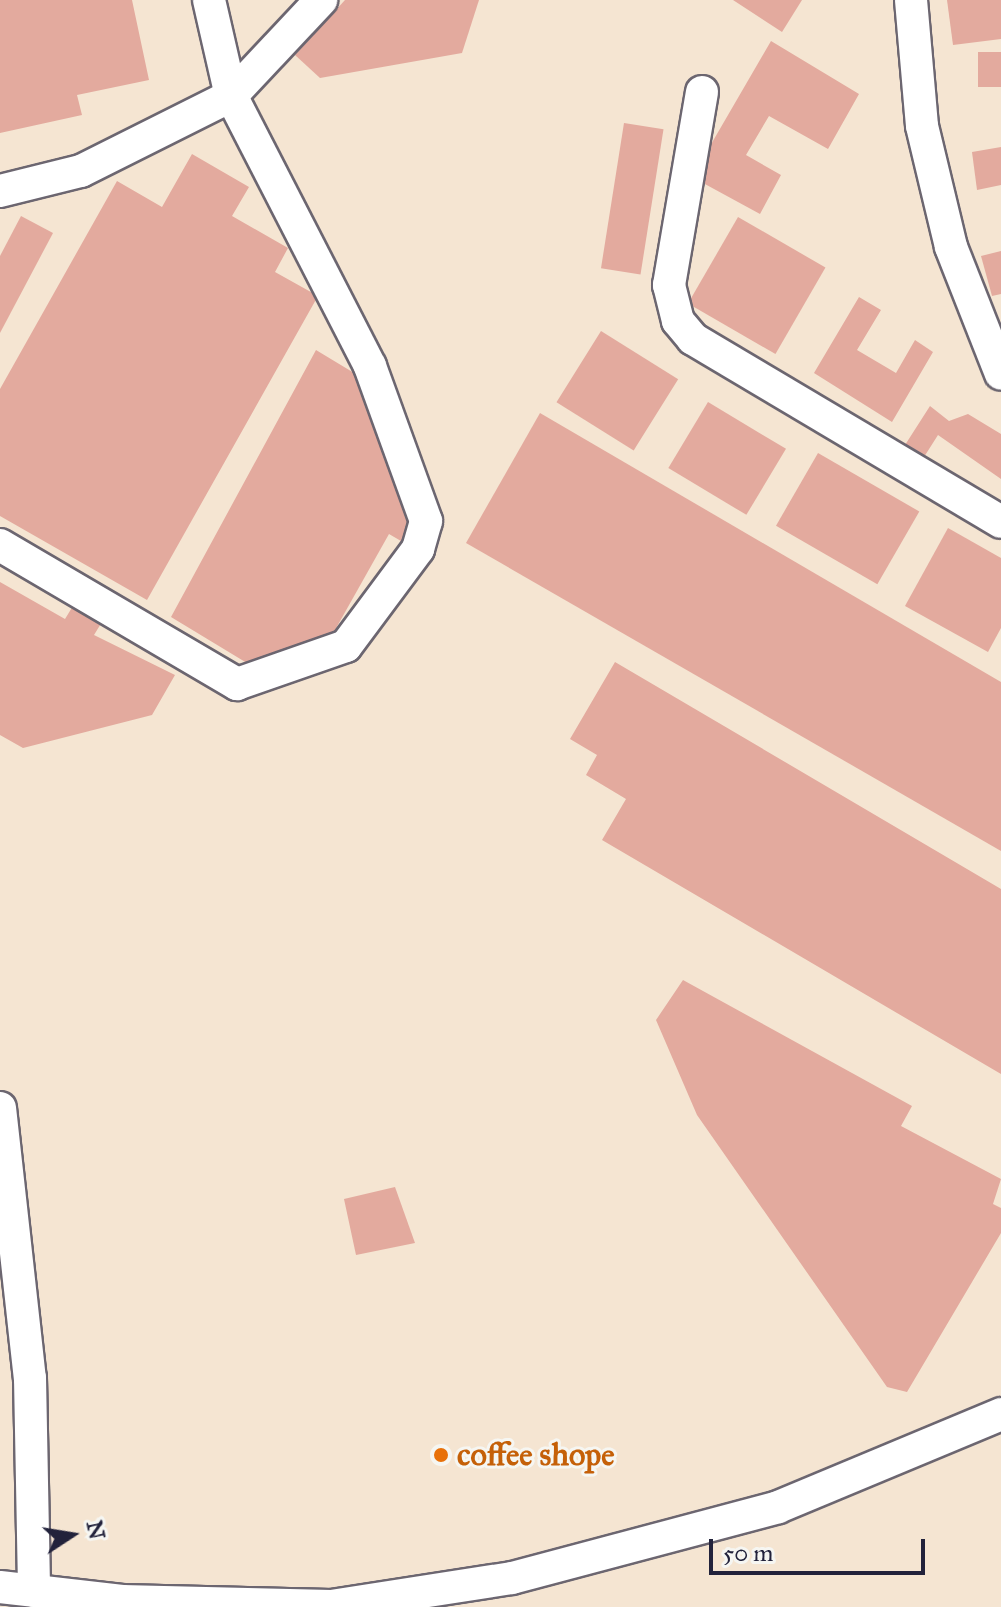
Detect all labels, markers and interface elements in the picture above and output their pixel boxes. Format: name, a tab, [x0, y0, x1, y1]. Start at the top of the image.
place label: coffee shope	[457, 1436, 615, 1474]
marker: coffee shope	[432, 1446, 450, 1464]
north arrow	[32, 1495, 112, 1575]
text: N	[81, 1518, 111, 1542]
scale bar	[713, 1523, 929, 1573]
text: 50 m	[723, 1538, 773, 1568]

